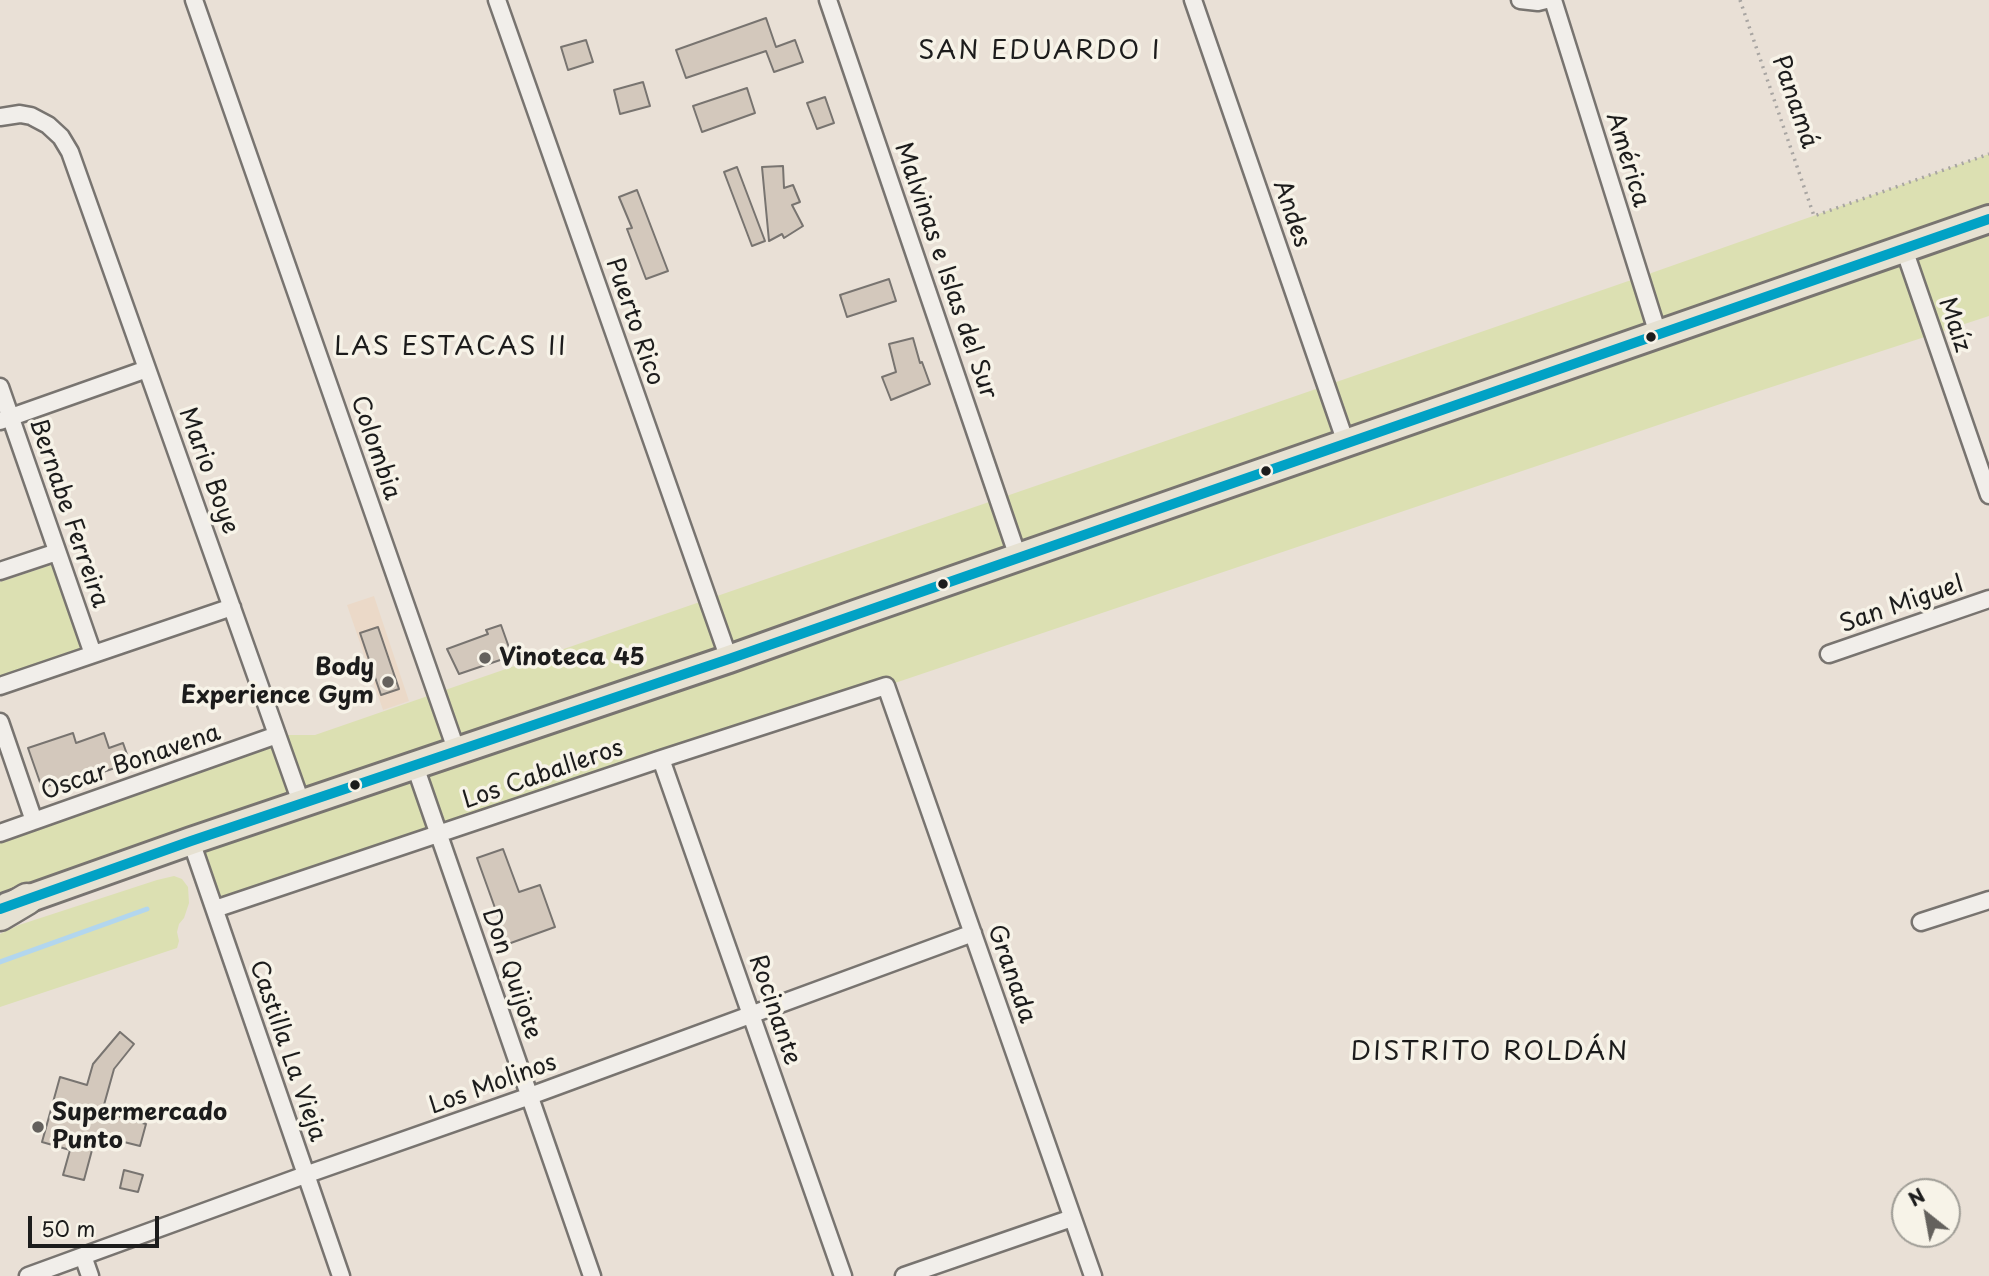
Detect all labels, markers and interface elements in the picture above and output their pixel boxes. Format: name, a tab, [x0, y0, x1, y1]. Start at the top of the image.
district label: SAN EDUARDO I	[921, 36, 1159, 68]
street label: Panamá	[1765, 52, 1823, 152]
street label: América	[1599, 109, 1655, 211]
street label: Malvinas e Islas del Sur	[888, 139, 1002, 403]
street label: Andes	[1266, 177, 1316, 251]
street label: Puerto Rico	[599, 255, 669, 389]
street label: Maíz	[1931, 294, 1977, 356]
unlabelled marker	[1644, 330, 1658, 344]
district label: LAS ESTACAS II	[338, 332, 564, 364]
street label: Colombia	[344, 392, 406, 504]
street label: Mario Boye	[172, 404, 244, 538]
street label: Bernabe Ferreira	[22, 414, 114, 612]
unlabelled marker	[1259, 464, 1273, 478]
street label: San Miguel	[1836, 570, 1968, 640]
unlabelled marker	[936, 577, 950, 591]
place label: Vinoteca 45	[499, 644, 645, 672]
marker: Vinoteca 45	[477, 650, 493, 666]
place label: Body Experience Gym	[181, 654, 374, 710]
marker: Body Experience Gym	[380, 674, 396, 690]
street label: Oscar Bonavena	[38, 719, 224, 807]
street label: Los Caballeros	[459, 734, 627, 816]
unlabelled marker	[348, 778, 362, 792]
street label: Don Quijote	[475, 905, 547, 1043]
street label: Granada	[981, 921, 1041, 1027]
street label: Rocinante	[742, 951, 806, 1069]
street label: Castilla La Vieja	[243, 957, 331, 1145]
district label: DISTRITO ROLDÁN	[1353, 1037, 1627, 1069]
street label: Los Molinos	[425, 1049, 561, 1121]
place label: Supermercado Punto	[52, 1099, 227, 1155]
marker: Supermercado Punto	[30, 1119, 46, 1135]
north arrow	[1891, 1178, 1961, 1248]
text: N	[1903, 1181, 1930, 1213]
scale bar	[32, 1202, 163, 1246]
text: 50 m	[41, 1212, 95, 1244]

